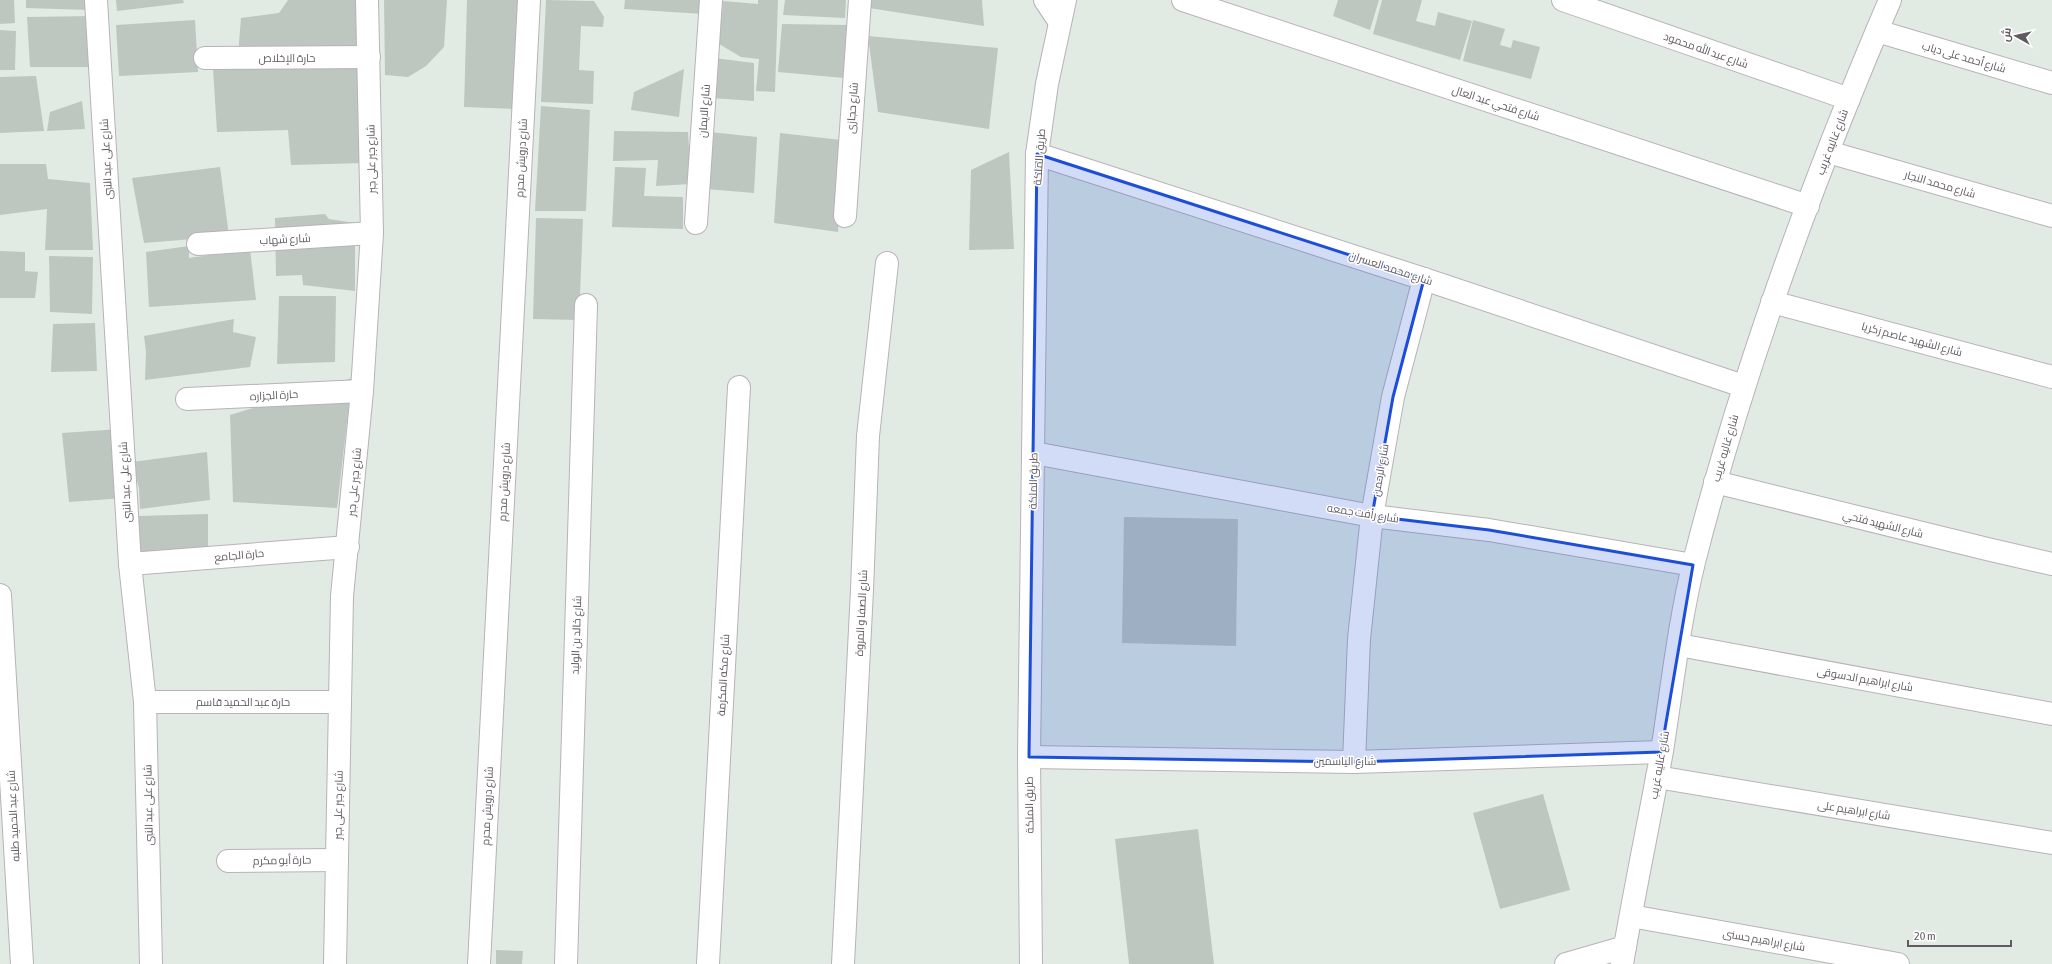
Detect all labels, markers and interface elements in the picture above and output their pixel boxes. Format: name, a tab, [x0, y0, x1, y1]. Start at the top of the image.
north arrow	[1996, 16, 2036, 56]
text: ش	[1999, 27, 2014, 43]
street label: شارع عبد الله محمود	[1661, 28, 1751, 72]
street label: شارع أحمد على دياب	[1920, 38, 2007, 77]
street label: حارة الإخلاص	[259, 52, 315, 65]
street label: شارع حجازى	[844, 82, 862, 134]
street label: شارع فتحي عبد العال	[1450, 83, 1541, 126]
street label: شارع الايمان	[696, 84, 714, 138]
street label: شارع غاليه غريب	[1814, 107, 1852, 177]
street label: شارع على عبد النبى	[98, 118, 116, 200]
street label: شارع درويش محرم	[513, 118, 531, 198]
street label: شارع جبر على جبر	[364, 124, 380, 195]
street label: طريق الملكة	[1031, 128, 1048, 186]
street label: شارع محمد النجار	[1902, 168, 1977, 202]
street label: شارع شهاب	[259, 232, 311, 248]
street label: شارع محمد العسران	[1347, 249, 1434, 289]
street label: شارع الشهيد عاصم زكريا	[1860, 320, 1964, 360]
street label: حارة الجزاره	[250, 388, 299, 403]
street label: شارع غاليه غريب	[1710, 413, 1742, 484]
street label: شارع على عبد النبى	[117, 441, 135, 523]
street label: شارع درويش محرم	[496, 442, 514, 522]
street label: شارع الرحمن	[1369, 443, 1393, 498]
street label: شارع جبر على جبر	[345, 447, 365, 518]
street label: طريق الملكة	[1027, 452, 1040, 510]
street label: شارع رأفت جمعه	[1326, 500, 1400, 527]
street label: شارع الشهيد فتحي	[1841, 508, 1924, 543]
street label: حارة الجامع	[214, 547, 265, 565]
street label: شارع الصفا و المروة	[853, 569, 871, 657]
street label: شارع خالد بن الوليد	[569, 595, 585, 675]
street label: شارع مكه المكرمة	[715, 634, 733, 717]
street label: شارع ابراهيم الدسوقى	[1816, 665, 1914, 695]
street label: حارة عبد الحميد قاسم	[196, 696, 290, 710]
street label: شارع غاليه غريب	[1647, 730, 1673, 801]
street label: شارع الياسمين	[1314, 755, 1376, 769]
street label: شارع على عبد النبى	[141, 764, 157, 846]
street label: شارع درويش محرم	[479, 766, 497, 846]
street label: شارع عبد الحميد طلبه	[5, 770, 23, 862]
street label: شارع جبر على جبر	[331, 770, 347, 841]
street label: طريق الملكة	[1023, 776, 1036, 834]
street label: شارع ابراهيم على	[1816, 798, 1891, 824]
street label: حارة أبو مكرم	[253, 852, 311, 869]
scale bar	[1908, 922, 2011, 948]
street label: شارع ابراهيم حسنى	[1721, 927, 1806, 955]
text: 20 m	[1914, 929, 1936, 943]

